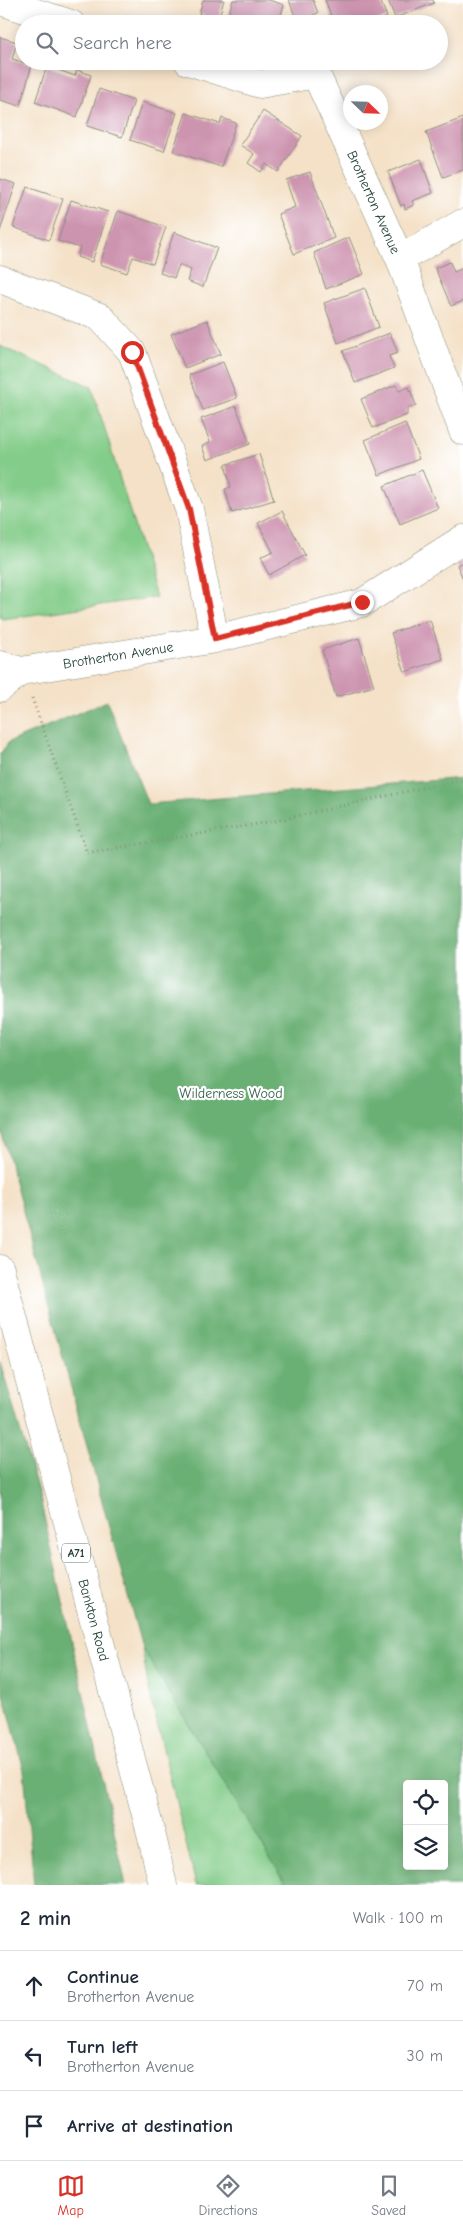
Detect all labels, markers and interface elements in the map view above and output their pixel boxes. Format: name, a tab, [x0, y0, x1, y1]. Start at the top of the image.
search box	[15, 15, 448, 70]
icon: search	[33, 29, 61, 57]
text: Search here	[73, 32, 172, 54]
north arrow	[343, 85, 388, 130]
street label: Brotherton Avenue	[343, 148, 404, 257]
route start	[121, 341, 144, 364]
route end	[351, 591, 374, 614]
street label: Brotherton Avenue	[62, 638, 174, 673]
park label: Wilderness Wood	[179, 1085, 283, 1102]
road number: A71	[62, 1544, 90, 1562]
street label: Bankton Road	[74, 1577, 113, 1663]
map controls	[403, 1780, 448, 1870]
button: locate	[403, 1780, 448, 1825]
button: layers	[403, 1825, 448, 1870]
text: 2 min	[20, 1906, 71, 1930]
text: Walk · 100 m	[353, 1909, 443, 1927]
text: Continue	[67, 1966, 139, 1988]
icon: ahead	[20, 1972, 48, 2000]
text: 70 m	[407, 1977, 443, 1995]
text: Brotherton Avenue	[67, 1988, 194, 2006]
text: Turn left	[67, 2036, 138, 2058]
icon: left	[20, 2042, 48, 2070]
text: 30 m	[407, 2047, 443, 2065]
text: Brotherton Avenue	[67, 2058, 194, 2076]
icon: arrive	[20, 2112, 48, 2140]
text: Arrive at destination	[67, 2115, 233, 2137]
tab: Map	[57, 2172, 85, 2219]
tab: Directions	[198, 2172, 258, 2219]
tab: Saved	[371, 2172, 406, 2219]

